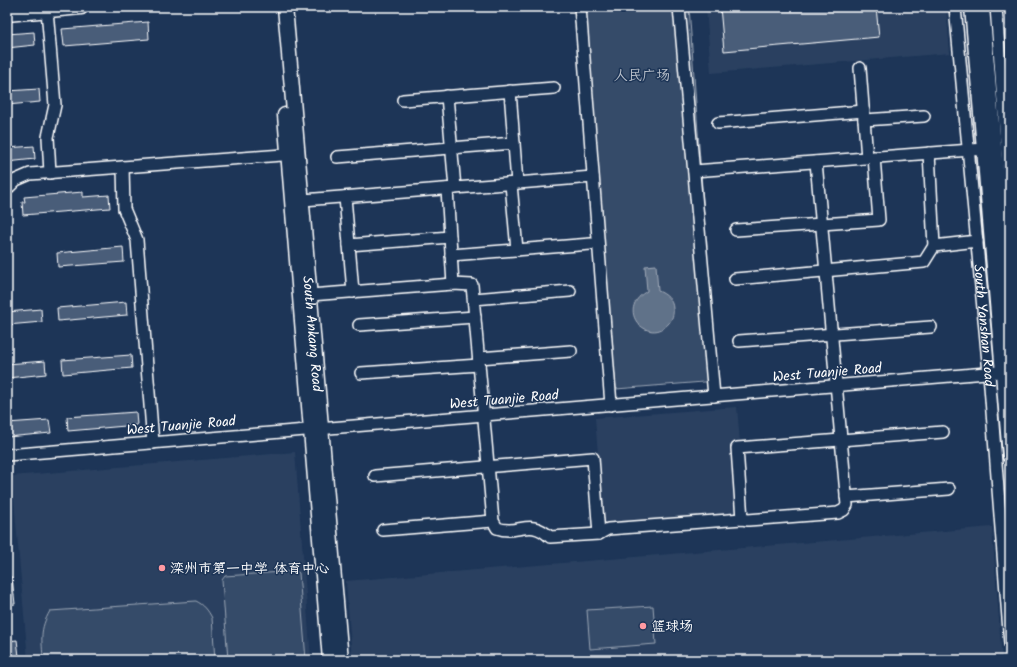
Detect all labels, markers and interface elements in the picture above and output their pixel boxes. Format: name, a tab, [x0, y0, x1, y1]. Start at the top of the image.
park label: 人民广场	[614, 65, 670, 87]
street label: South Yanshan Road	[967, 264, 1000, 389]
street label: South Ankang Road	[296, 275, 328, 394]
street label: West Tuanjie Road	[772, 357, 884, 389]
street label: West Tuanjie Road	[449, 384, 561, 416]
street label: West Tuanjie Road	[126, 410, 238, 442]
place label: 滦州市第一中学 体育中心	[170, 558, 330, 580]
marker: 滦州市第一中学 体育中心	[157, 563, 167, 573]
place label: 篮球场	[651, 616, 693, 638]
marker: 篮球场	[638, 621, 648, 631]

